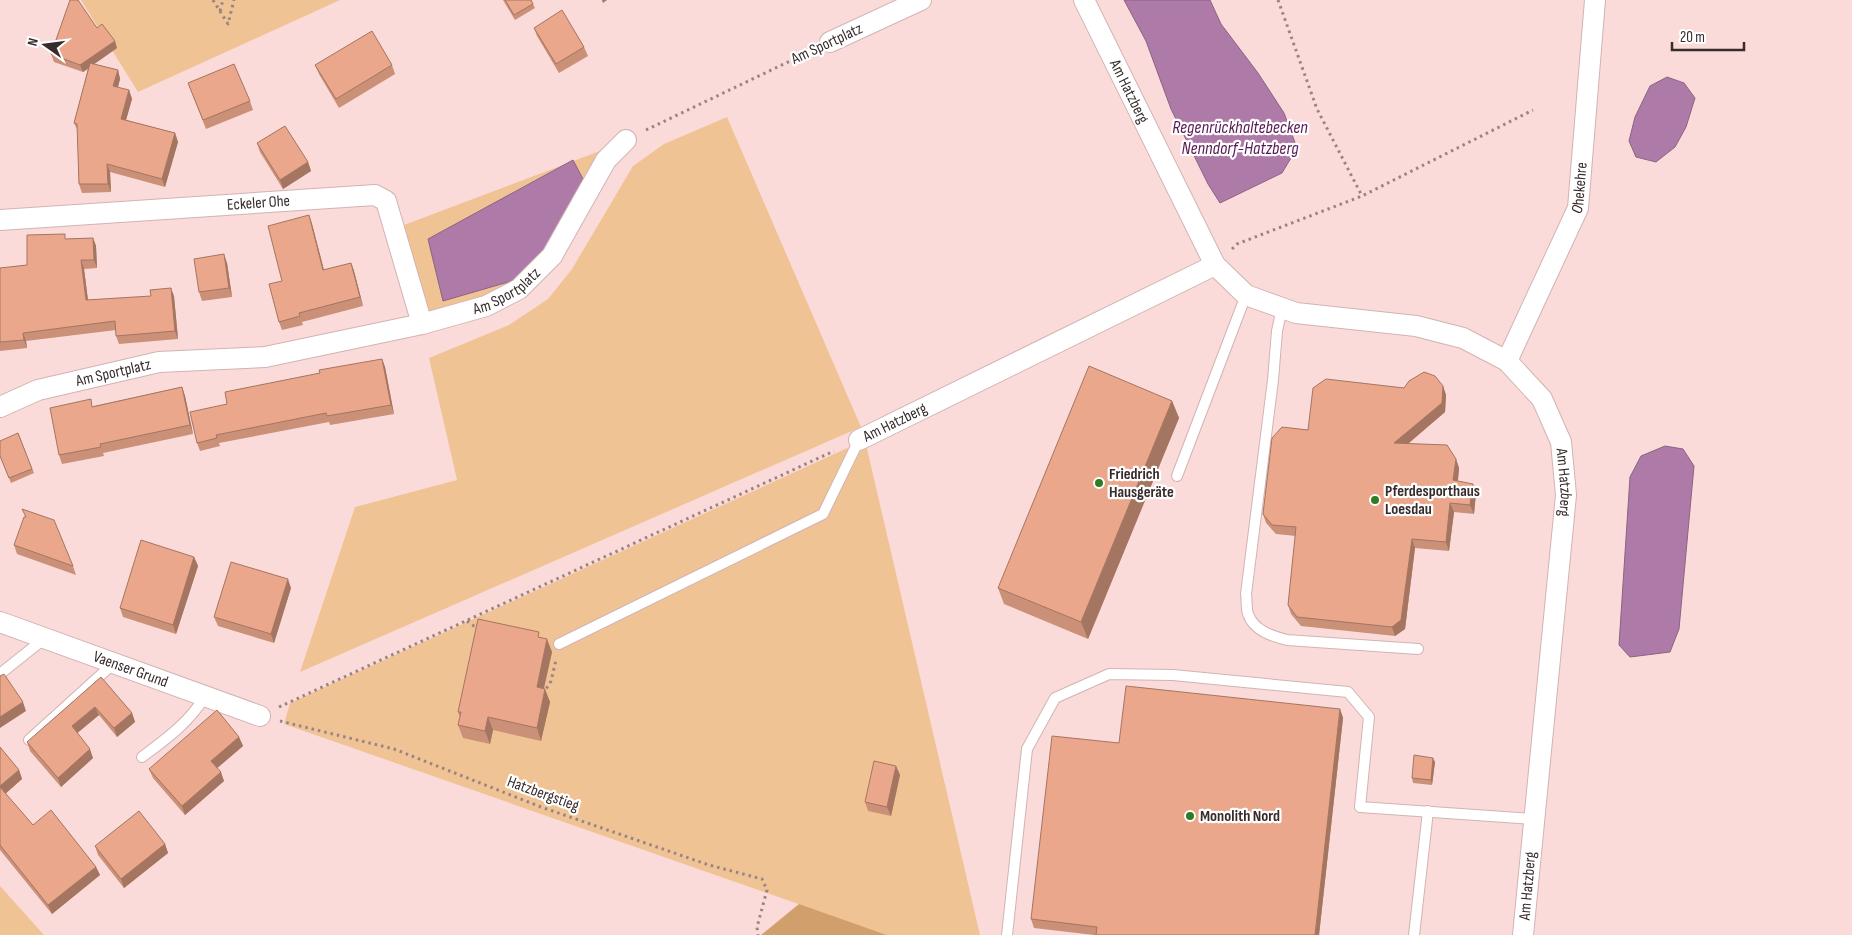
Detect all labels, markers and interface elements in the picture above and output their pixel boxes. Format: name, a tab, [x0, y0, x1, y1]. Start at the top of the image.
street label: Am Sportplatz	[788, 19, 866, 69]
north arrow	[20, 20, 70, 70]
scale bar	[1672, 20, 1744, 52]
text: 20 m	[1680, 28, 1705, 47]
text: N	[24, 36, 42, 48]
street label: Am Hatzberg	[1105, 56, 1153, 126]
water label: Regenrückhaltebecken Nenndorf-Hatzberg	[1172, 117, 1308, 159]
street label: Ohekehre	[1567, 161, 1591, 217]
street label: Eckeler Ohe	[226, 191, 290, 214]
street label: Am Sportplatz	[470, 264, 544, 319]
street label: Am Sportplatz	[73, 355, 153, 391]
street label: Am Hatzberg	[859, 399, 930, 446]
street label: Am Hatzberg	[1552, 446, 1576, 518]
place label: Friedrich Hausgeräte	[1109, 465, 1174, 502]
marker: Friedrich Hausgeräte	[1093, 477, 1105, 489]
place label: Pferdesporthaus Loesdau	[1385, 482, 1480, 519]
marker: Pferdesporthaus Loesdau	[1369, 494, 1381, 506]
street label: Vaenser Grund	[91, 647, 171, 692]
street label: Hatzbergstieg	[504, 772, 582, 816]
place label: Monolith Nord	[1200, 807, 1280, 826]
marker: Monolith Nord	[1184, 810, 1196, 822]
street label: Am Hatzberg	[1515, 851, 1540, 922]

